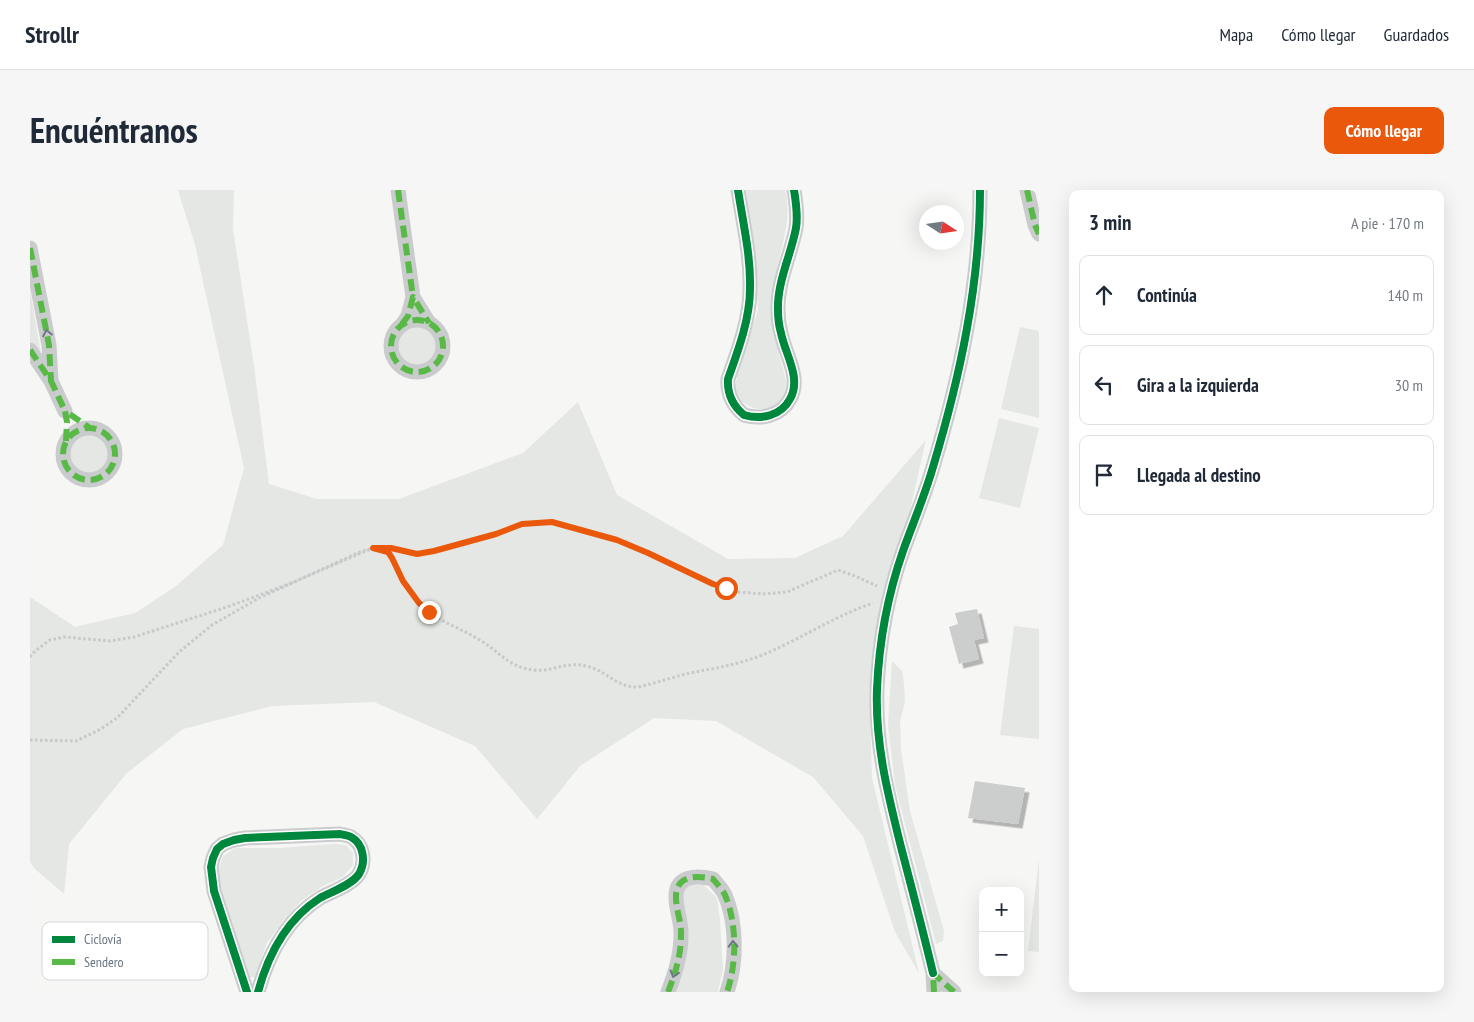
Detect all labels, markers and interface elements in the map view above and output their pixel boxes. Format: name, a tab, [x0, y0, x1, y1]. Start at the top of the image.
text: Strollr	[25, 19, 79, 50]
text: Mapa	[1219, 23, 1253, 46]
text: Cómo llegar	[1281, 23, 1356, 46]
text: Guardados	[1384, 23, 1449, 46]
text: Encuéntranos	[30, 107, 198, 153]
button: Cómo llegar	[1324, 107, 1444, 154]
north arrow	[919, 205, 964, 250]
text: 3 min	[1089, 209, 1131, 236]
text: A pie · 170 m	[1351, 213, 1424, 233]
icon: ahead	[1090, 281, 1118, 309]
text: Continúa	[1137, 283, 1197, 307]
text: 140 m	[1388, 285, 1423, 305]
one-way arrow	[42, 328, 52, 337]
icon: left	[1090, 371, 1118, 399]
text: Gira a la izquierda	[1137, 373, 1259, 397]
text: 30 m	[1395, 375, 1423, 395]
icon: arrive	[1090, 461, 1118, 489]
text: Llegada al destino	[1137, 463, 1261, 487]
route start	[715, 577, 738, 600]
route end	[418, 601, 441, 624]
map controls	[979, 887, 1024, 977]
button: +	[979, 887, 1024, 932]
legend	[42, 922, 208, 980]
text: Ciclovía	[84, 930, 122, 948]
button: −	[979, 932, 1024, 977]
one-way arrow	[728, 940, 738, 948]
text: Sendero	[84, 953, 124, 971]
one-way arrow	[670, 970, 680, 978]

